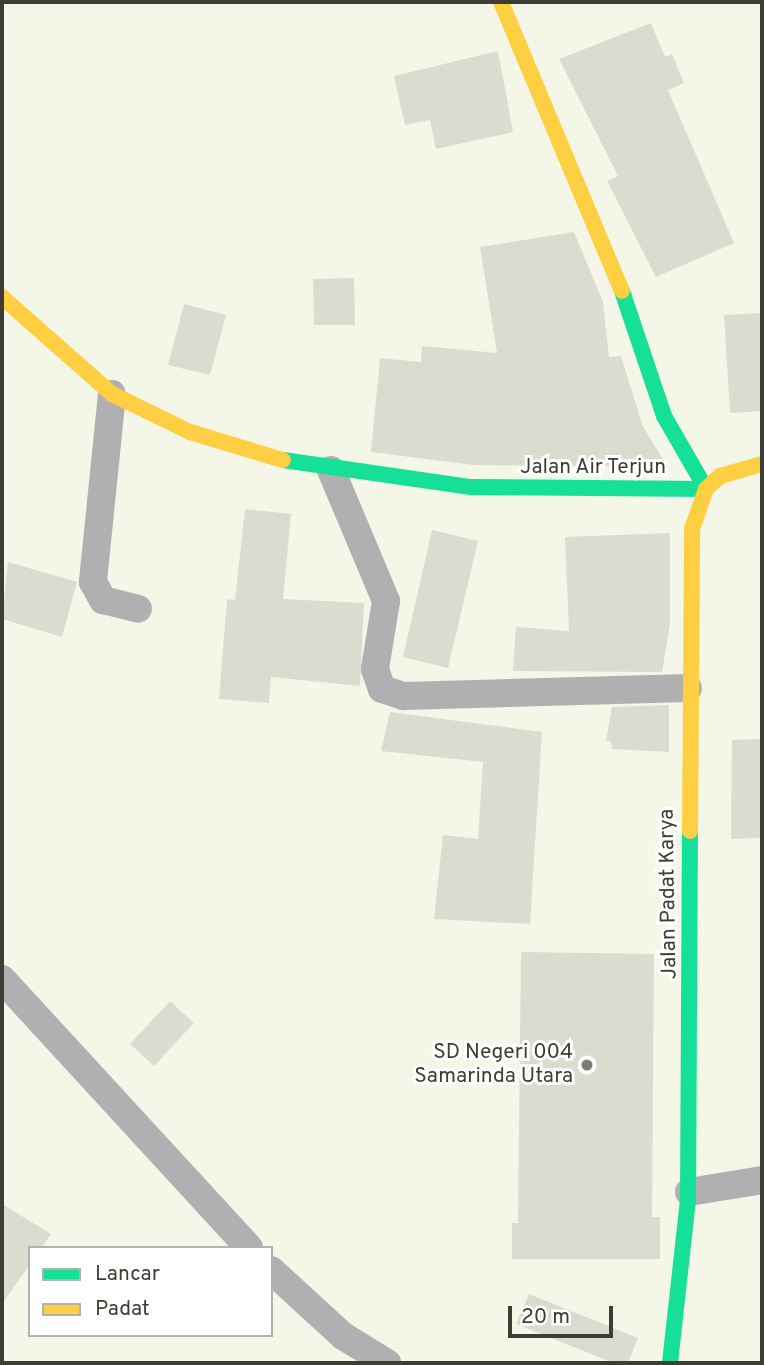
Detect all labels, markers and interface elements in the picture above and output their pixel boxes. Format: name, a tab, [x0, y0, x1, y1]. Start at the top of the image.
street label: Jalan Air Terjun	[519, 455, 667, 481]
street label: Jalan Padat Karya	[655, 808, 683, 980]
place label: SD Negeri 004 Samarinda Utara	[414, 1040, 573, 1090]
marker: SD Negeri 004 Samarinda Utara	[579, 1057, 595, 1073]
legend	[28, 1246, 273, 1337]
text: Lancar	[95, 1261, 160, 1288]
scale bar	[512, 1292, 617, 1336]
text: Padat	[95, 1296, 150, 1323]
text: 20 m	[521, 1304, 570, 1331]

